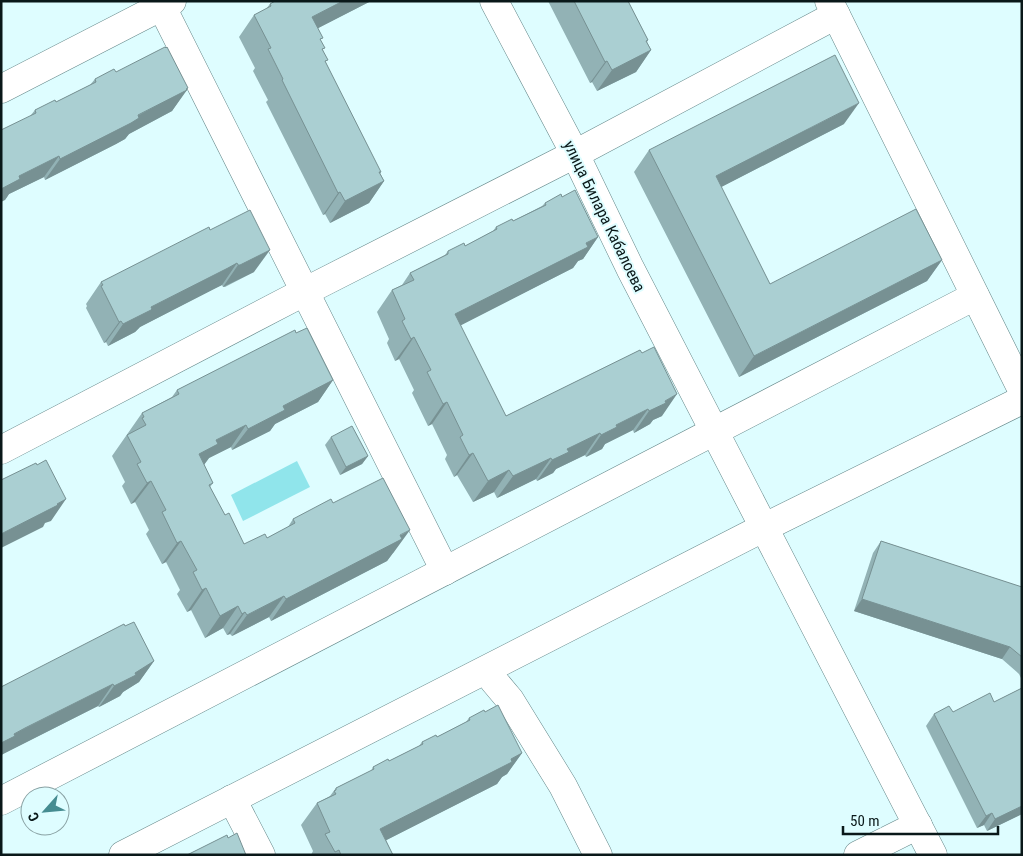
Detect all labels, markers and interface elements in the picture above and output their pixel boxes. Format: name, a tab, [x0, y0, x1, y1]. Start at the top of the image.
street label: улица Билара Кабалоева	[560, 138, 649, 295]
north arrow	[20, 786, 70, 836]
scale bar	[843, 804, 998, 836]
text: С	[24, 810, 42, 824]
text: 50 m	[850, 812, 880, 830]

